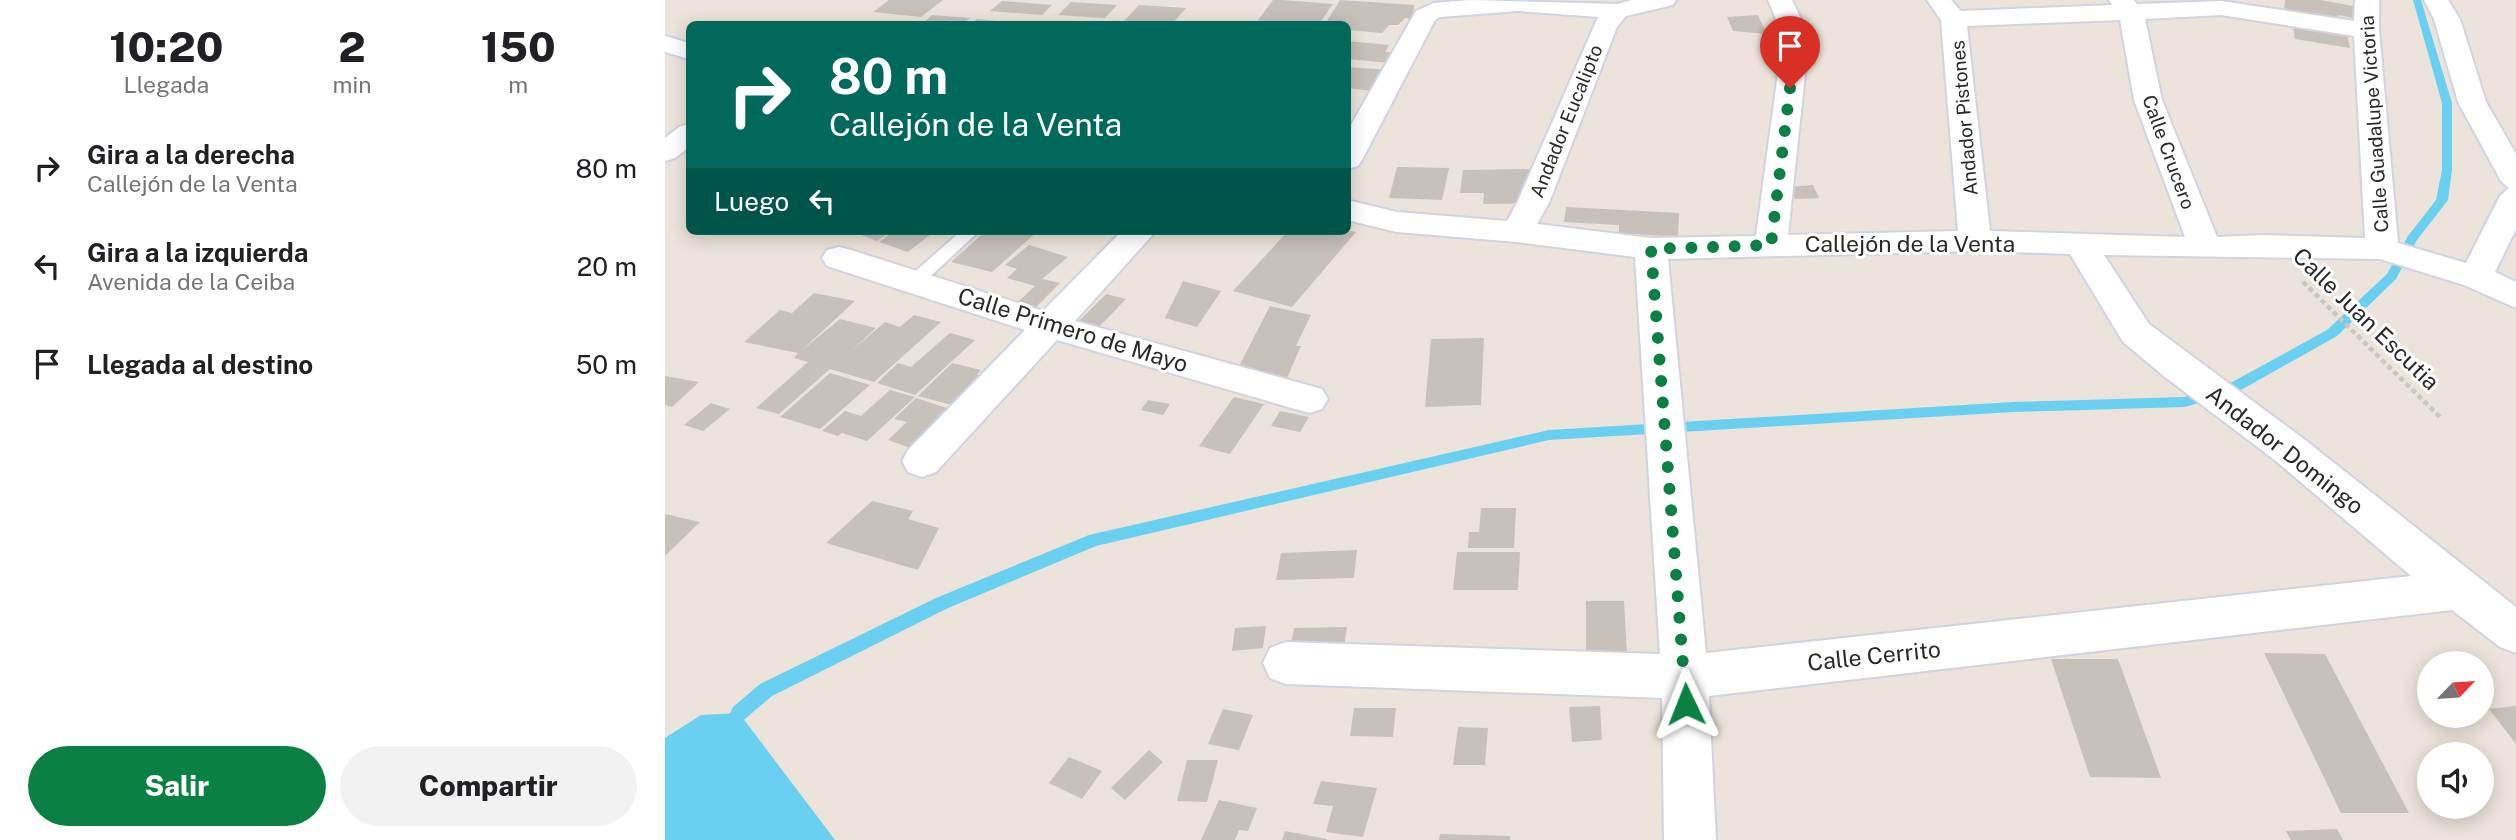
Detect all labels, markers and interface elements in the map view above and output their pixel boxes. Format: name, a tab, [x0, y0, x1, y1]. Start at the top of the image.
street label: Calle Guadalupe Victoria	[2355, 15, 2393, 233]
pin	[1760, 16, 1820, 88]
text: 10:20	[109, 22, 223, 71]
text: 2	[338, 22, 366, 71]
text: 150	[481, 22, 556, 71]
icon: arrive	[1771, 27, 1809, 65]
street label: Andador Pistones	[1946, 39, 1982, 197]
street label: Andador Eucalipto	[1525, 41, 1607, 201]
text: 80 m	[829, 47, 948, 105]
icon: right	[714, 49, 805, 140]
text: Llegada	[123, 71, 209, 98]
text: min	[333, 71, 372, 98]
text: m	[508, 71, 528, 98]
street label: Calle Crucero	[2138, 92, 2200, 212]
text: Callejón de la Venta	[829, 106, 1122, 143]
text: Gira a la derecha	[87, 139, 295, 170]
icon: right	[28, 149, 66, 187]
text: 80 m	[576, 153, 637, 184]
text: Callejón de la Venta	[87, 170, 298, 197]
icon: left	[803, 182, 841, 220]
text: Luego	[714, 186, 789, 217]
street label: Callejón de la Venta	[1805, 230, 2015, 257]
text: Gira a la izquierda	[87, 237, 309, 268]
street label: Calle Juan Escutia	[2288, 242, 2445, 395]
icon: left	[28, 247, 66, 285]
text: 20 m	[577, 251, 637, 282]
text: Avenida de la Ceiba	[87, 268, 295, 295]
street label: Calle Primero de Mayo	[955, 282, 1191, 377]
icon: arrive	[28, 345, 66, 383]
text: Llegada al destino	[87, 349, 313, 380]
text: 50 m	[576, 349, 637, 380]
street label: Andador Domingo	[2201, 380, 2369, 519]
street label: Calle Cerrito	[1806, 635, 1942, 676]
north arrow	[2417, 651, 2494, 728]
map controls	[2417, 651, 2494, 819]
position arrow	[1649, 667, 1723, 741]
button: sound	[2417, 742, 2494, 819]
button: Salir	[28, 746, 326, 826]
button: Compartir	[340, 746, 637, 826]

